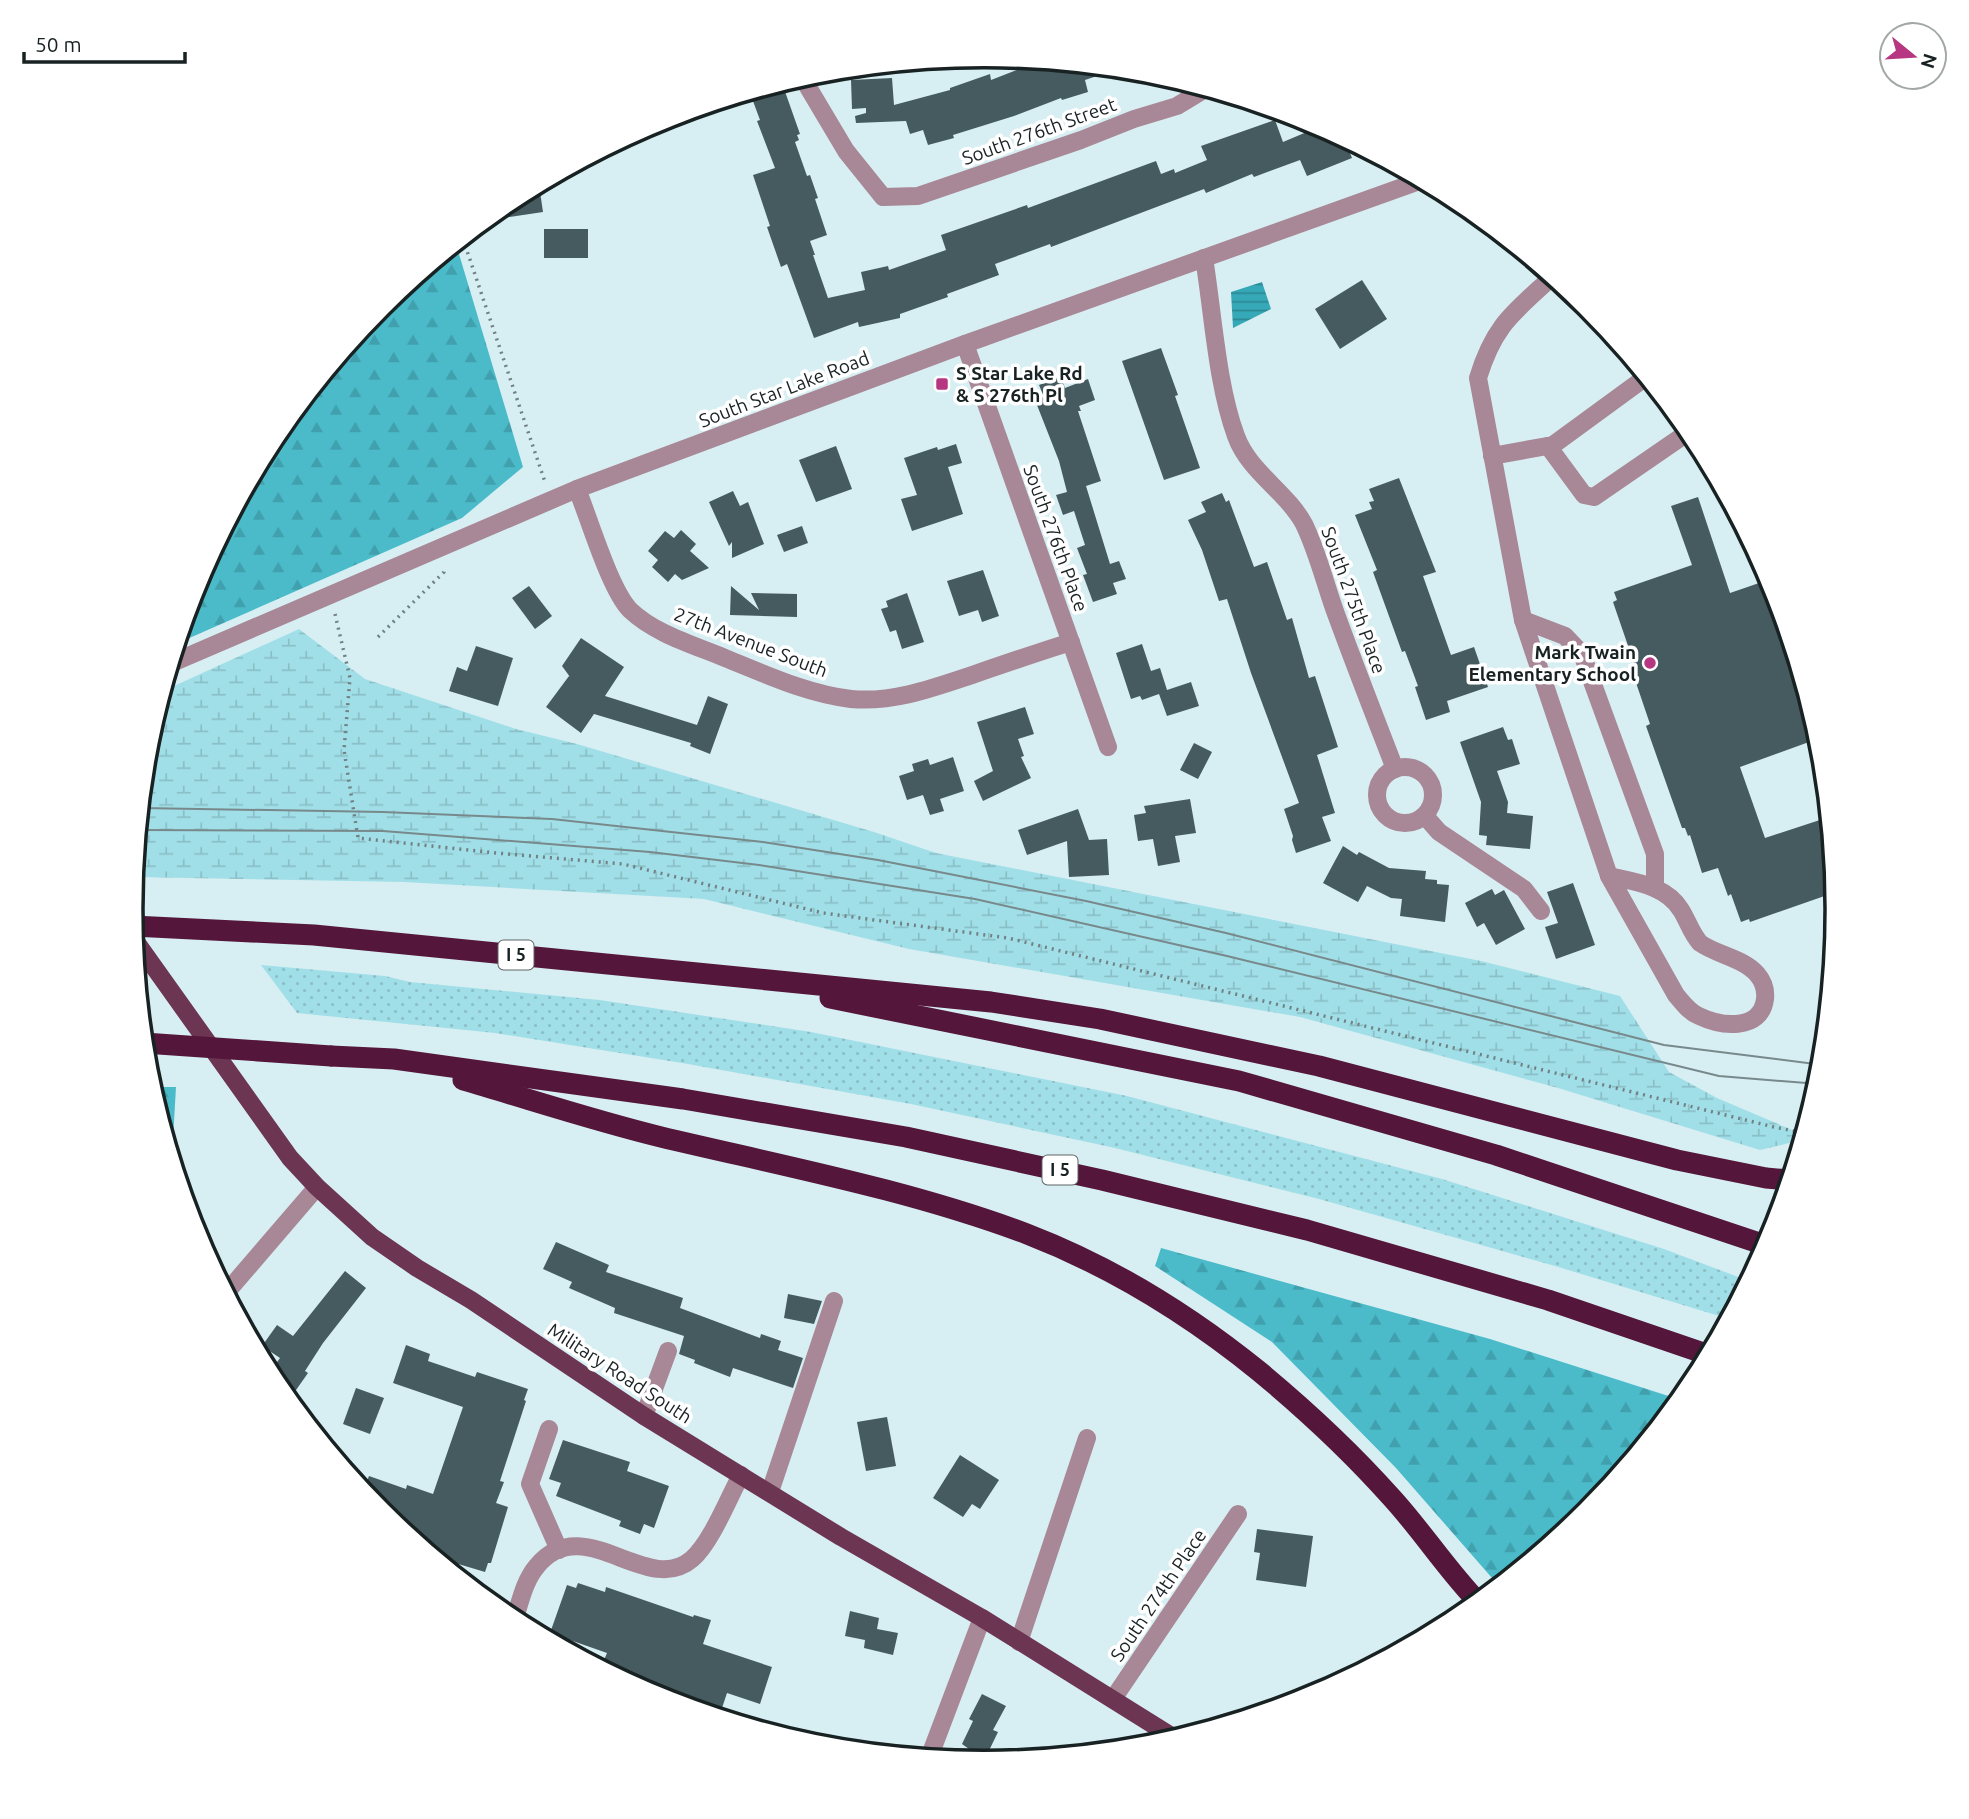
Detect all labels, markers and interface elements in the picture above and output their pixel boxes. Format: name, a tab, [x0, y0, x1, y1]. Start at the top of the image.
scale bar	[24, 21, 186, 65]
north arrow	[1878, 21, 1948, 91]
text: 50 m	[35, 32, 82, 56]
text: N	[1917, 51, 1942, 71]
street label: South 276th Street	[959, 93, 1120, 169]
street label: South Star Lake Road	[696, 346, 872, 432]
place label: S Star Lake Rd & S 276th Pl	[956, 362, 1083, 406]
marker: S Star Lake Rd & S 276th Pl	[934, 376, 950, 392]
street label: South 276th Place	[1019, 461, 1093, 615]
street label: South 275th Place	[1317, 523, 1391, 677]
street label: 27th Avenue South	[671, 603, 831, 681]
place label: Mark Twain Elementary School	[1469, 641, 1636, 685]
marker: Mark Twain Elementary School	[1642, 655, 1658, 671]
road number: I 5	[498, 940, 534, 970]
road number: I 5	[1042, 1156, 1078, 1184]
street label: Military Road South	[544, 1318, 696, 1428]
street label: South 274th Place	[1106, 1525, 1210, 1665]

